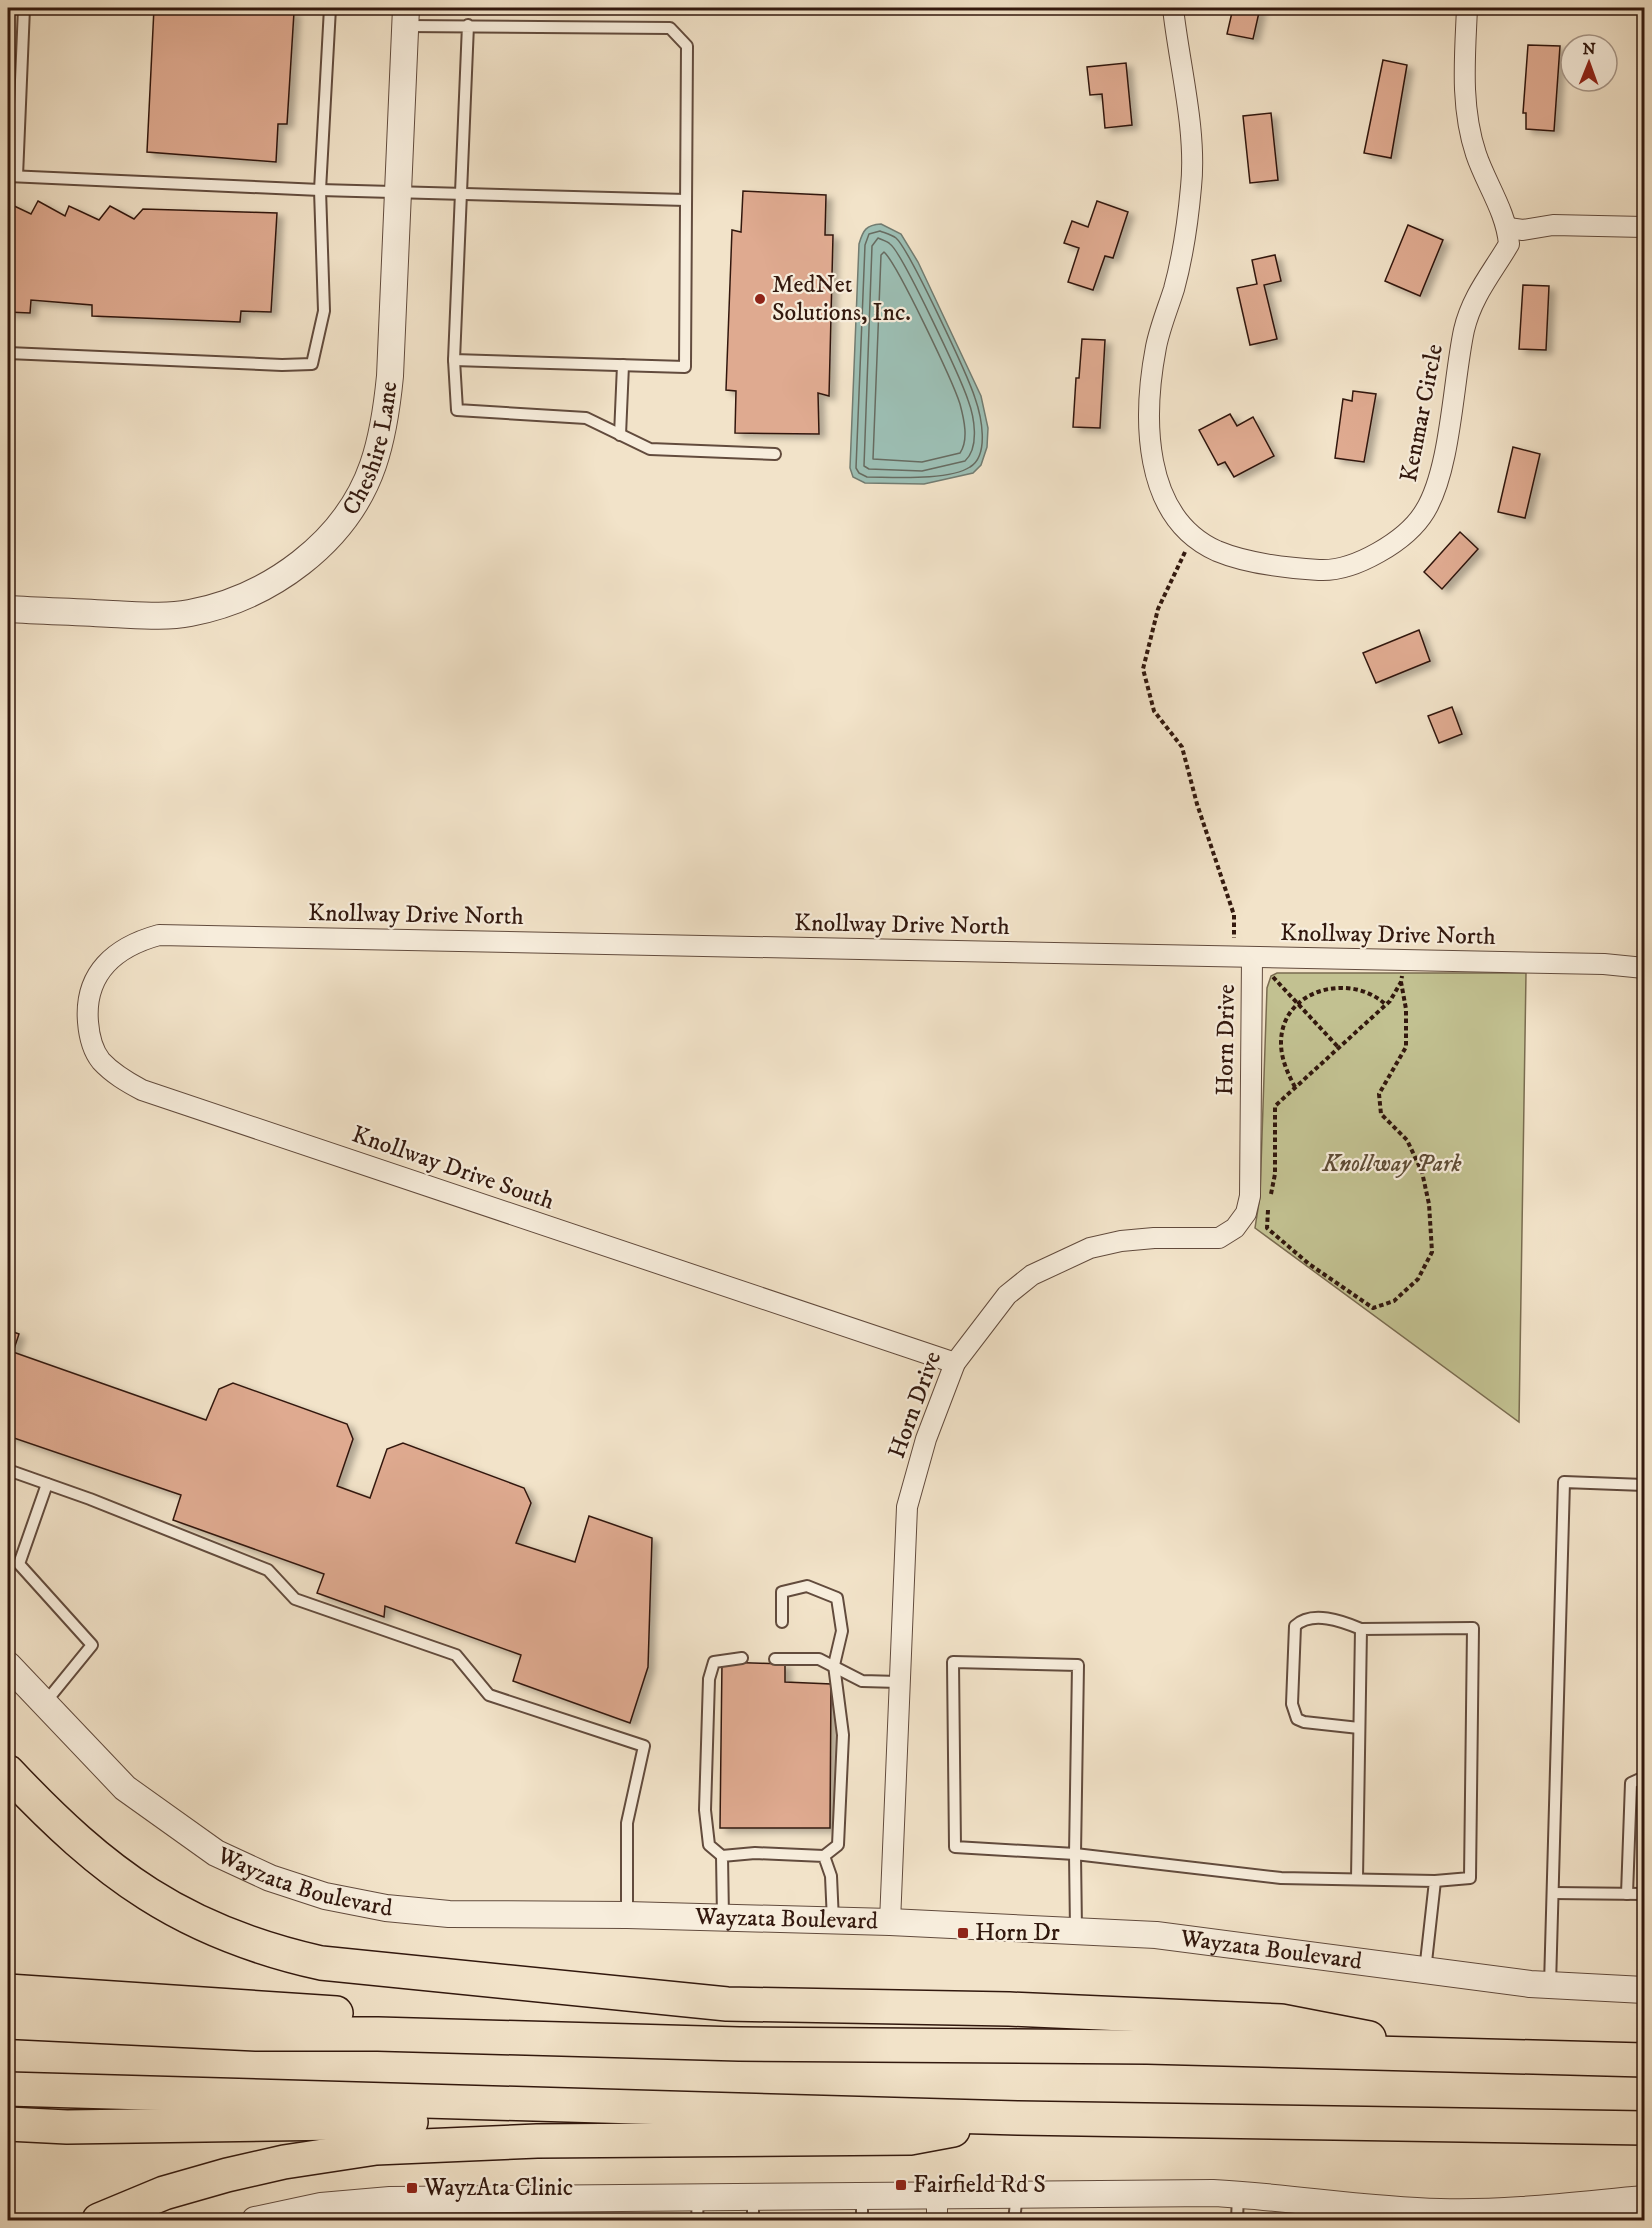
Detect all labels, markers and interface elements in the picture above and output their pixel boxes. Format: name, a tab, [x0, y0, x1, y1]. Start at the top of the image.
north arrow	[1559, 33, 1619, 93]
text: N	[1583, 39, 1596, 59]
place label: MedNet Solutions, Inc.	[772, 270, 911, 328]
marker: MedNet Solutions, Inc.	[753, 292, 767, 306]
street label: Kenmar Circle	[1394, 342, 1450, 484]
street label: Cheshire Lane	[336, 380, 404, 521]
street label: Knollway Drive North	[308, 898, 524, 932]
street label: Knollway Drive North	[794, 908, 1010, 942]
street label: Knollway Drive North	[1280, 918, 1496, 952]
street label: Horn Drive	[1210, 984, 1242, 1096]
street label: Knollway Drive South	[348, 1119, 558, 1217]
park label: Knollway Park	[1321, 1149, 1462, 1179]
street label: Horn Drive	[882, 1347, 948, 1462]
street label: Wayzata Boulevard	[212, 1840, 394, 1924]
street label: Wayzata Boulevard	[694, 1902, 878, 1937]
place label: Horn Dr	[975, 1918, 1060, 1948]
street label: Wayzata Boulevard	[1178, 1923, 1364, 1977]
marker: Horn Dr	[956, 1926, 970, 1940]
place label: Fairfield Rd S	[913, 2170, 1046, 2200]
place label: WayzAta Clinic	[423, 2173, 573, 2203]
marker: Fairfield Rd S	[894, 2178, 908, 2192]
marker: WayzAta Clinic	[405, 2181, 419, 2195]

